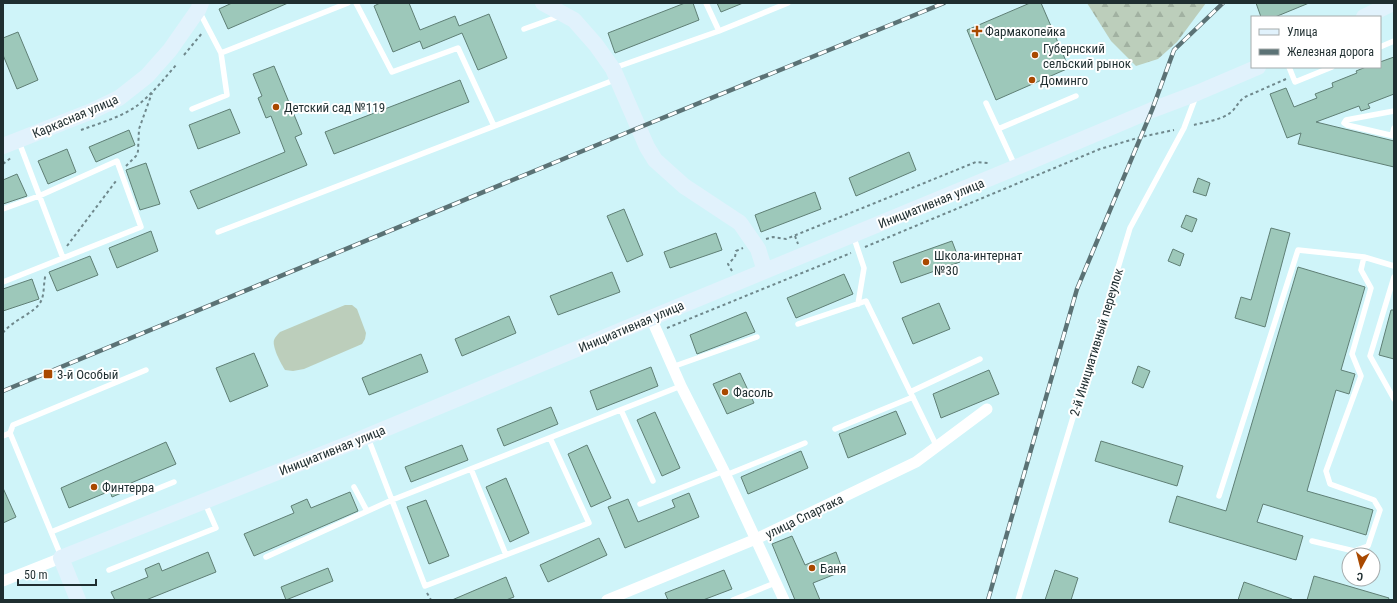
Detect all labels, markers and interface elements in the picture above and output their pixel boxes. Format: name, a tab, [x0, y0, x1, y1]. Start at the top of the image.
legend	[1251, 16, 1381, 68]
place label: Фармакопейка	[985, 24, 1066, 39]
text: Улица	[1287, 25, 1318, 39]
marker: Фармакопейка	[972, 26, 982, 36]
place label: Губернский сельский рынок	[1043, 41, 1132, 71]
text: Железная дорога	[1287, 45, 1374, 59]
marker: Губернский сельский рынок	[1030, 50, 1040, 60]
place label: Доминго	[1040, 73, 1088, 88]
marker: Доминго	[1027, 75, 1037, 85]
street label: Каркасная улица	[30, 92, 120, 141]
place label: Детский сад №119	[284, 100, 385, 115]
marker: Детский сад №119	[271, 102, 281, 112]
street label: Инициативная улица	[876, 175, 986, 232]
place label: Школа-интернат №30	[934, 248, 1023, 278]
marker: Школа-интернат №30	[921, 257, 931, 267]
street label: 2-й Инициативный переулок	[1067, 266, 1126, 418]
street label: Инициативная улица	[576, 297, 686, 355]
place label: 3-й Особый	[57, 367, 118, 382]
marker: 3-й Особый	[42, 368, 54, 380]
place label: Фасоль	[733, 385, 773, 400]
marker: Фасоль	[720, 387, 730, 397]
street label: Инициативная улица	[277, 422, 387, 479]
place label: Финтерра	[102, 480, 154, 495]
marker: Финтерра	[89, 482, 99, 492]
street label: улица Спартака	[763, 491, 846, 542]
north arrow	[1341, 547, 1381, 587]
scale bar	[18, 561, 96, 587]
place label: Баня	[820, 561, 846, 576]
marker: Баня	[807, 563, 817, 573]
text: 50 m	[24, 568, 48, 582]
text: С	[1356, 570, 1364, 583]

